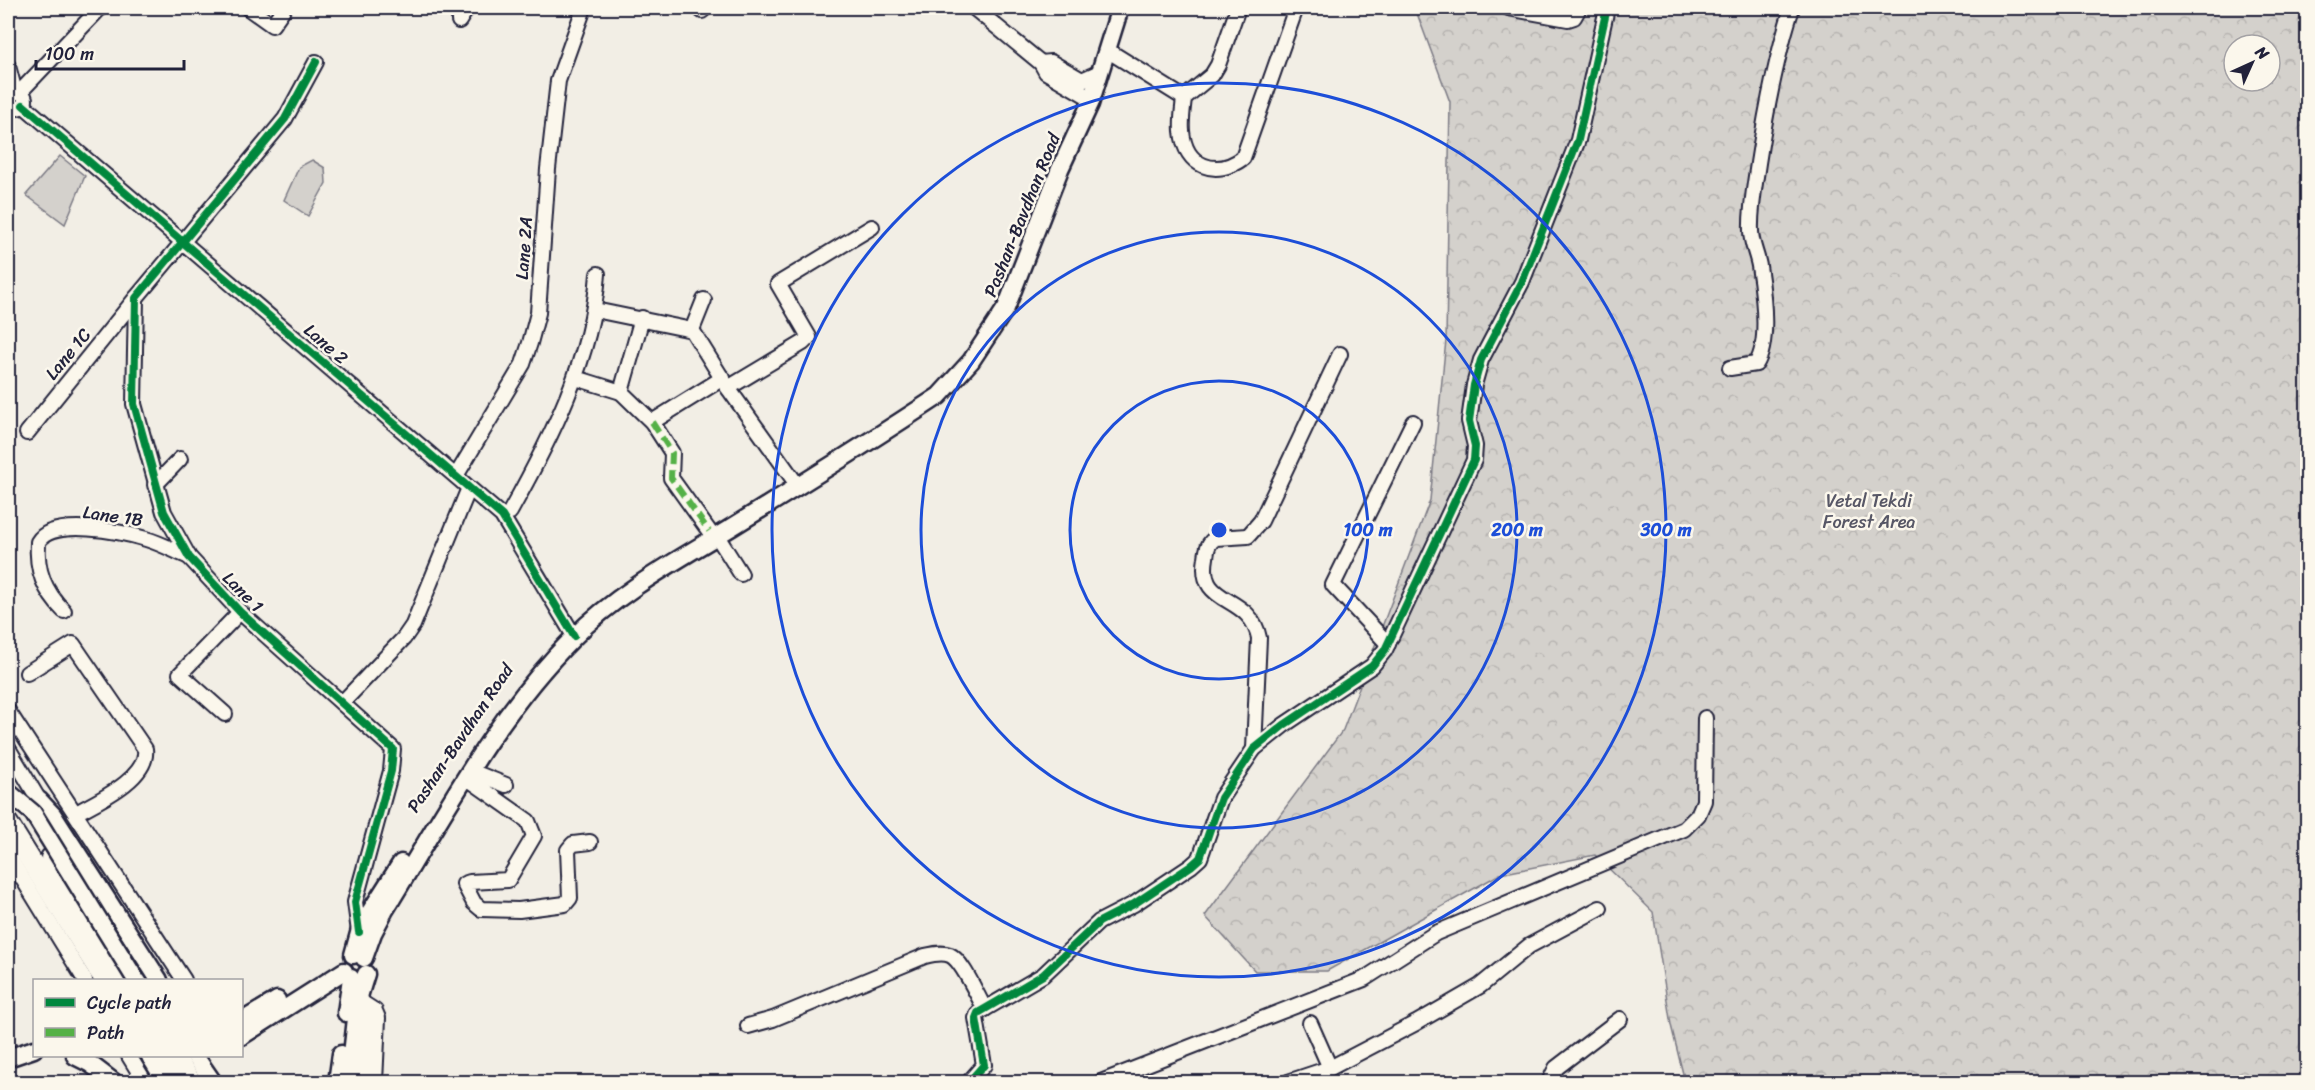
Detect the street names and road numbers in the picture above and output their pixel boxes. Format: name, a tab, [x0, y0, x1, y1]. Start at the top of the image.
street label: Pashan-Bavdhan Road	[974, 127, 1070, 302]
street label: Lane 2A	[506, 215, 542, 281]
street label: Lane 2	[296, 315, 356, 373]
street label: Lane 1C	[37, 321, 99, 387]
street label: Lane 1B	[81, 496, 145, 536]
street label: Lane 1	[214, 563, 272, 621]
street label: Pashan-Bavdhan Road	[398, 655, 523, 819]

